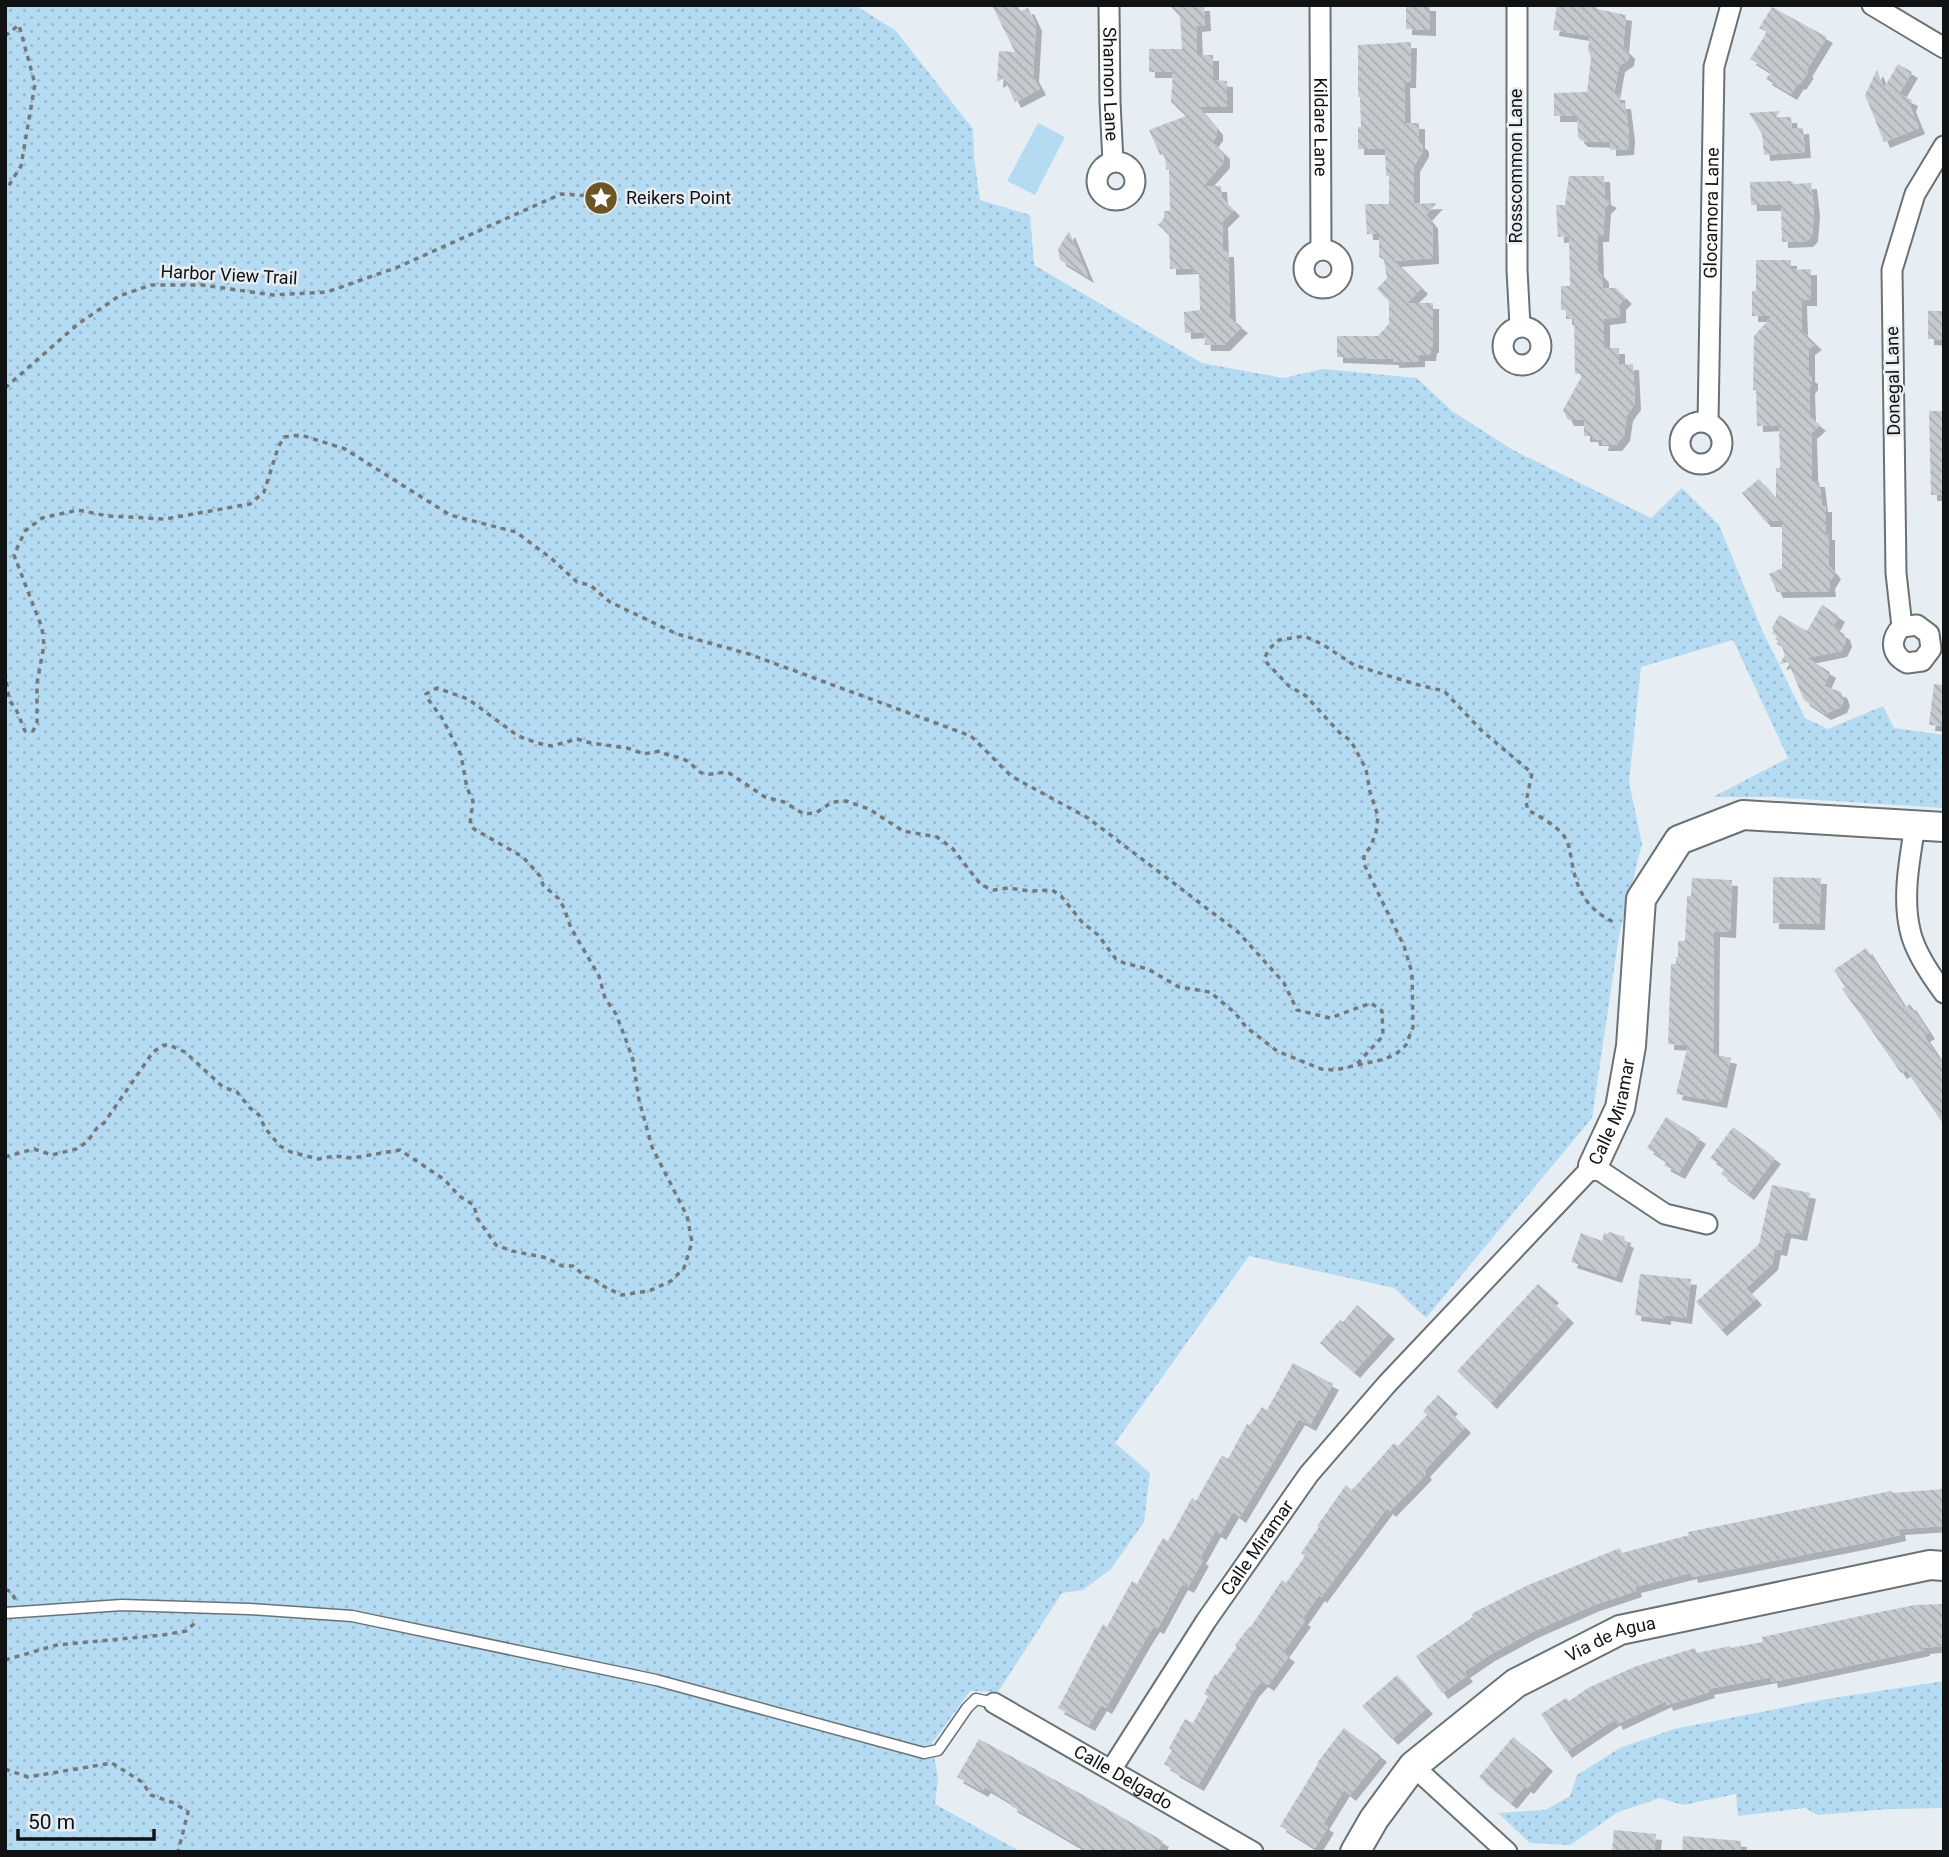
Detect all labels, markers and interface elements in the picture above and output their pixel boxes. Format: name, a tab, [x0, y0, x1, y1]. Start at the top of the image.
street label: Shannon Lane	[1099, 27, 1123, 141]
street label: Kildare Lane	[1310, 77, 1332, 177]
street label: Rosscommon Lane	[1505, 89, 1526, 243]
street label: Glocamora Lane	[1699, 147, 1723, 279]
place icon: Reikers Point	[582, 179, 620, 217]
place label: Reikers Point	[626, 187, 731, 208]
street label: Harbor View Trail	[160, 260, 298, 289]
street label: Donegal Lane	[1881, 326, 1904, 436]
street label: Calle Miramar	[1584, 1057, 1639, 1168]
street label: Calle Miramar	[1216, 1496, 1297, 1599]
street label: Via de Agua	[1562, 1612, 1657, 1666]
street label: Calle Delgado	[1070, 1740, 1176, 1813]
scale bar	[18, 1798, 154, 1842]
text: 50 m	[28, 1810, 75, 1834]

